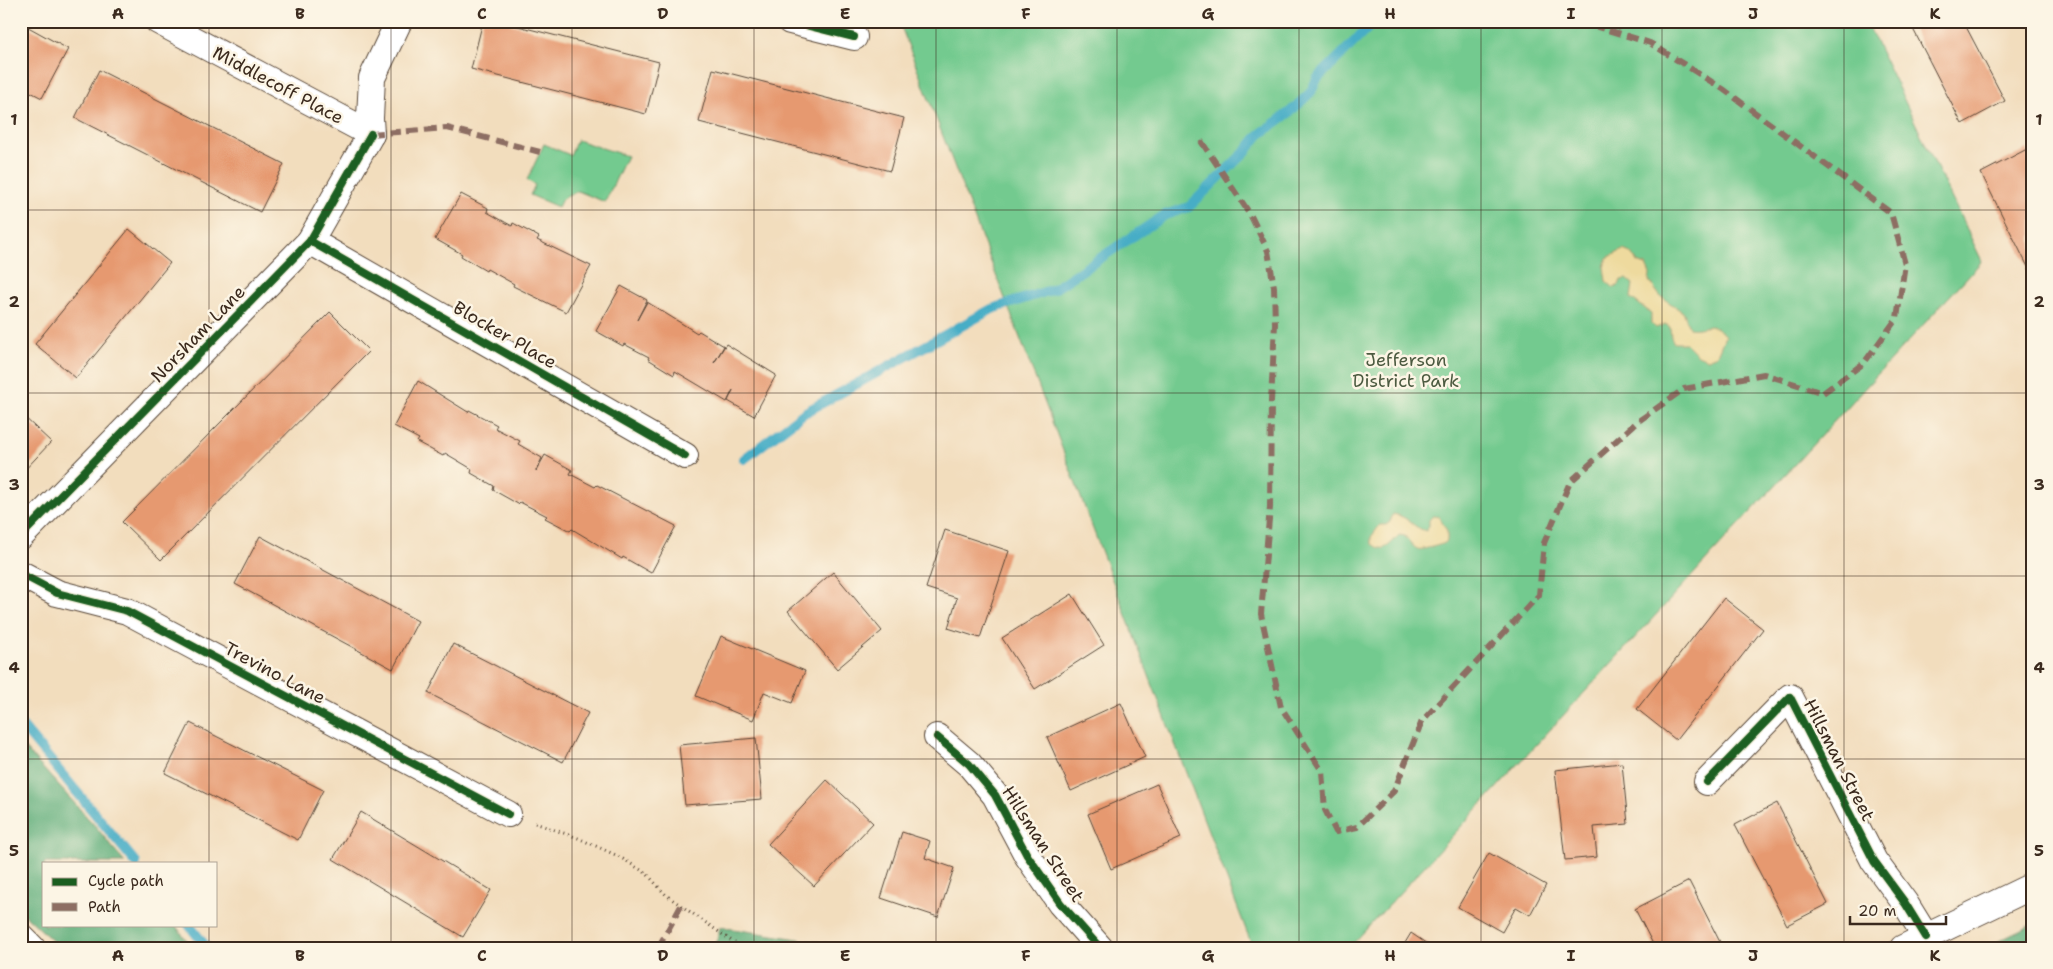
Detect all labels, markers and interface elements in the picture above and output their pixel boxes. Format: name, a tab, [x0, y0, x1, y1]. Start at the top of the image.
text: A	[112, 3, 124, 24]
text: B	[295, 3, 305, 24]
text: C	[477, 3, 487, 24]
text: D	[657, 3, 669, 24]
text: E	[840, 3, 850, 24]
text: F	[1021, 3, 1031, 24]
text: G	[1202, 3, 1215, 24]
text: H	[1384, 3, 1396, 24]
text: I	[1567, 3, 1576, 24]
text: J	[1748, 3, 1758, 24]
text: K	[1930, 3, 1941, 24]
street label: Middlecoff Place	[208, 40, 348, 130]
text: 1	[10, 109, 18, 130]
text: 1	[2035, 109, 2043, 130]
street label: Norsham Lane	[145, 280, 251, 388]
text: 2	[8, 291, 20, 312]
text: 2	[2033, 291, 2045, 312]
street label: Blocker Place	[449, 296, 561, 374]
park label: Jefferson District Park	[1353, 348, 1459, 393]
text: 3	[8, 474, 20, 495]
text: 3	[2033, 474, 2045, 495]
street label: Trevino Lane	[220, 636, 330, 710]
text: 4	[8, 657, 20, 678]
text: 4	[2033, 657, 2045, 678]
street label: Hillsman Street	[1798, 695, 1880, 825]
street label: Hillsman Street	[996, 781, 1090, 907]
text: 5	[9, 840, 19, 861]
text: 5	[2034, 840, 2044, 861]
legend	[42, 862, 218, 926]
text: Cycle path	[88, 871, 164, 891]
scale bar	[1850, 894, 1947, 926]
text: Path	[88, 897, 121, 917]
text: 20 m	[1858, 901, 1897, 921]
text: A	[112, 945, 124, 966]
text: B	[295, 945, 305, 966]
text: C	[477, 945, 487, 966]
text: D	[657, 945, 669, 966]
text: E	[840, 945, 850, 966]
text: F	[1021, 945, 1031, 966]
text: G	[1202, 945, 1215, 966]
text: H	[1384, 945, 1396, 966]
text: I	[1567, 945, 1576, 966]
text: J	[1748, 945, 1758, 966]
text: K	[1930, 945, 1941, 966]

